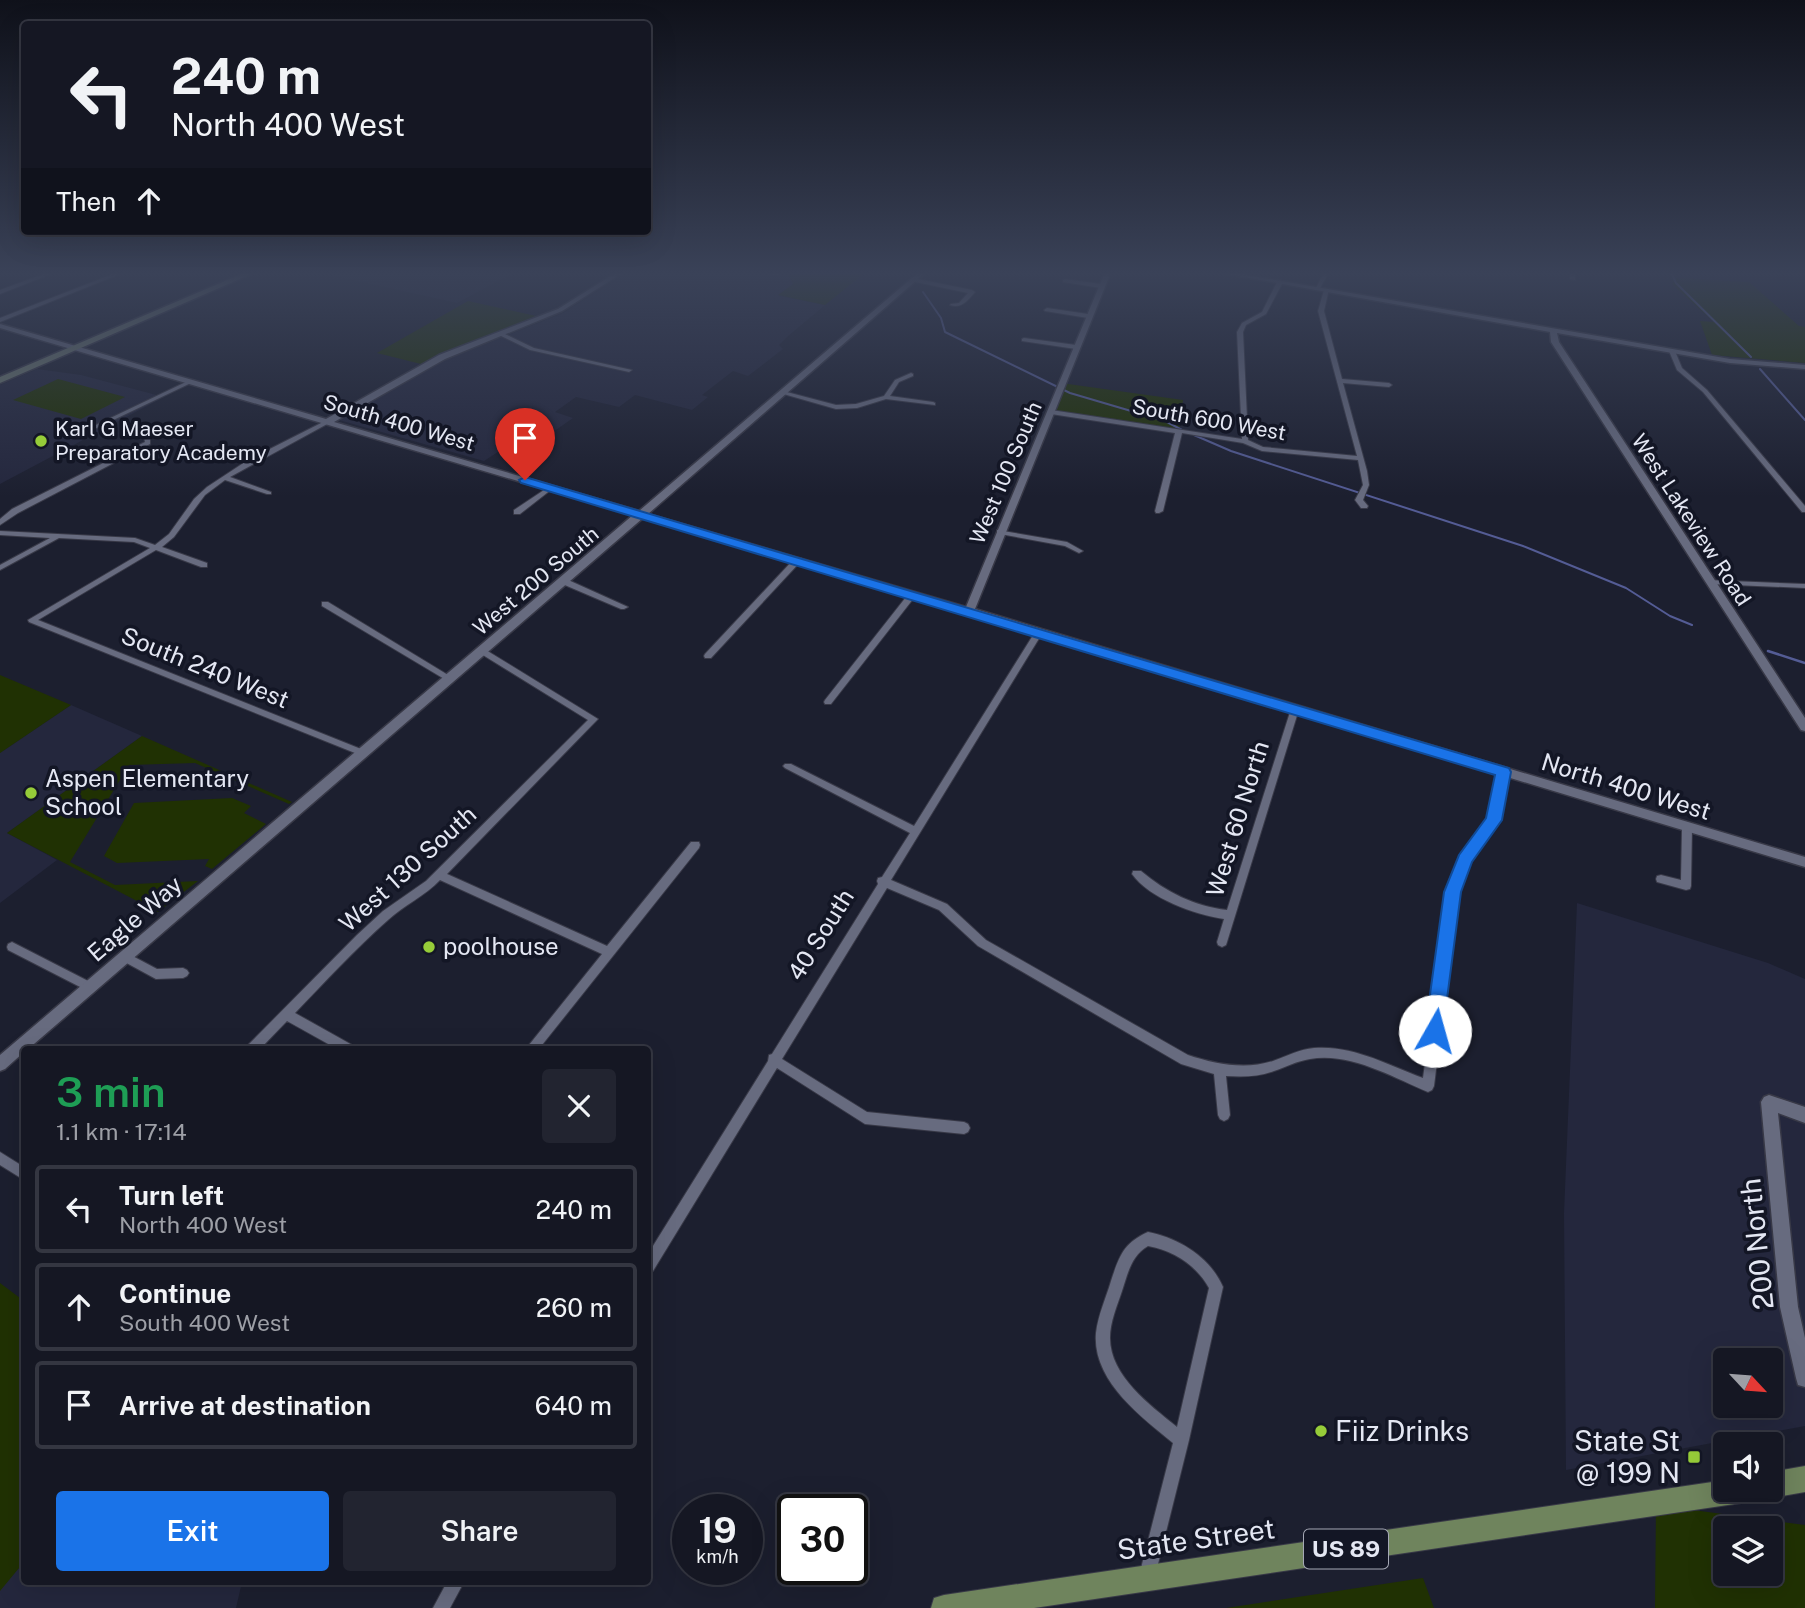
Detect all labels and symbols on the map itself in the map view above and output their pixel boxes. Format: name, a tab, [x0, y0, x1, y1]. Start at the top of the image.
street label: South 400 West	[321, 389, 478, 456]
street label: South 600 West	[1130, 394, 1288, 445]
street label: West 100 South	[964, 398, 1047, 548]
pin	[495, 408, 555, 480]
place label: Karl G Maeser Preparatory Academy	[55, 416, 267, 465]
street label: West Lakeview Road	[1627, 429, 1756, 610]
marker: Karl G Maeser Preparatory Academy	[33, 433, 49, 449]
street label: West 200 South	[468, 521, 604, 640]
street label: South 240 West	[117, 621, 293, 713]
street label: West 60 North	[1200, 737, 1274, 900]
street label: North 400 West	[1538, 747, 1714, 825]
place label: Aspen Elementary School	[45, 764, 249, 820]
marker: Aspen Elementary School	[23, 785, 39, 801]
street label: West 130 South	[333, 800, 481, 937]
street label: Eagle Way	[81, 870, 187, 967]
street label: 40 South	[781, 884, 859, 985]
place label: poolhouse	[443, 932, 559, 960]
marker: poolhouse	[421, 939, 437, 955]
position arrow	[1398, 994, 1472, 1068]
street label: 200 North	[1733, 1177, 1780, 1311]
north arrow	[1713, 1348, 1783, 1418]
place label: Fiiz Drinks	[1335, 1414, 1469, 1447]
marker: Fiiz Drinks	[1313, 1423, 1329, 1439]
place label: State St @ 199 N	[1574, 1424, 1680, 1489]
marker: State St @ 199 N	[1686, 1449, 1702, 1465]
speed limit sign: 30	[777, 1494, 868, 1585]
street label: State Street	[1115, 1511, 1277, 1566]
road number: US 89	[1304, 1530, 1388, 1568]

